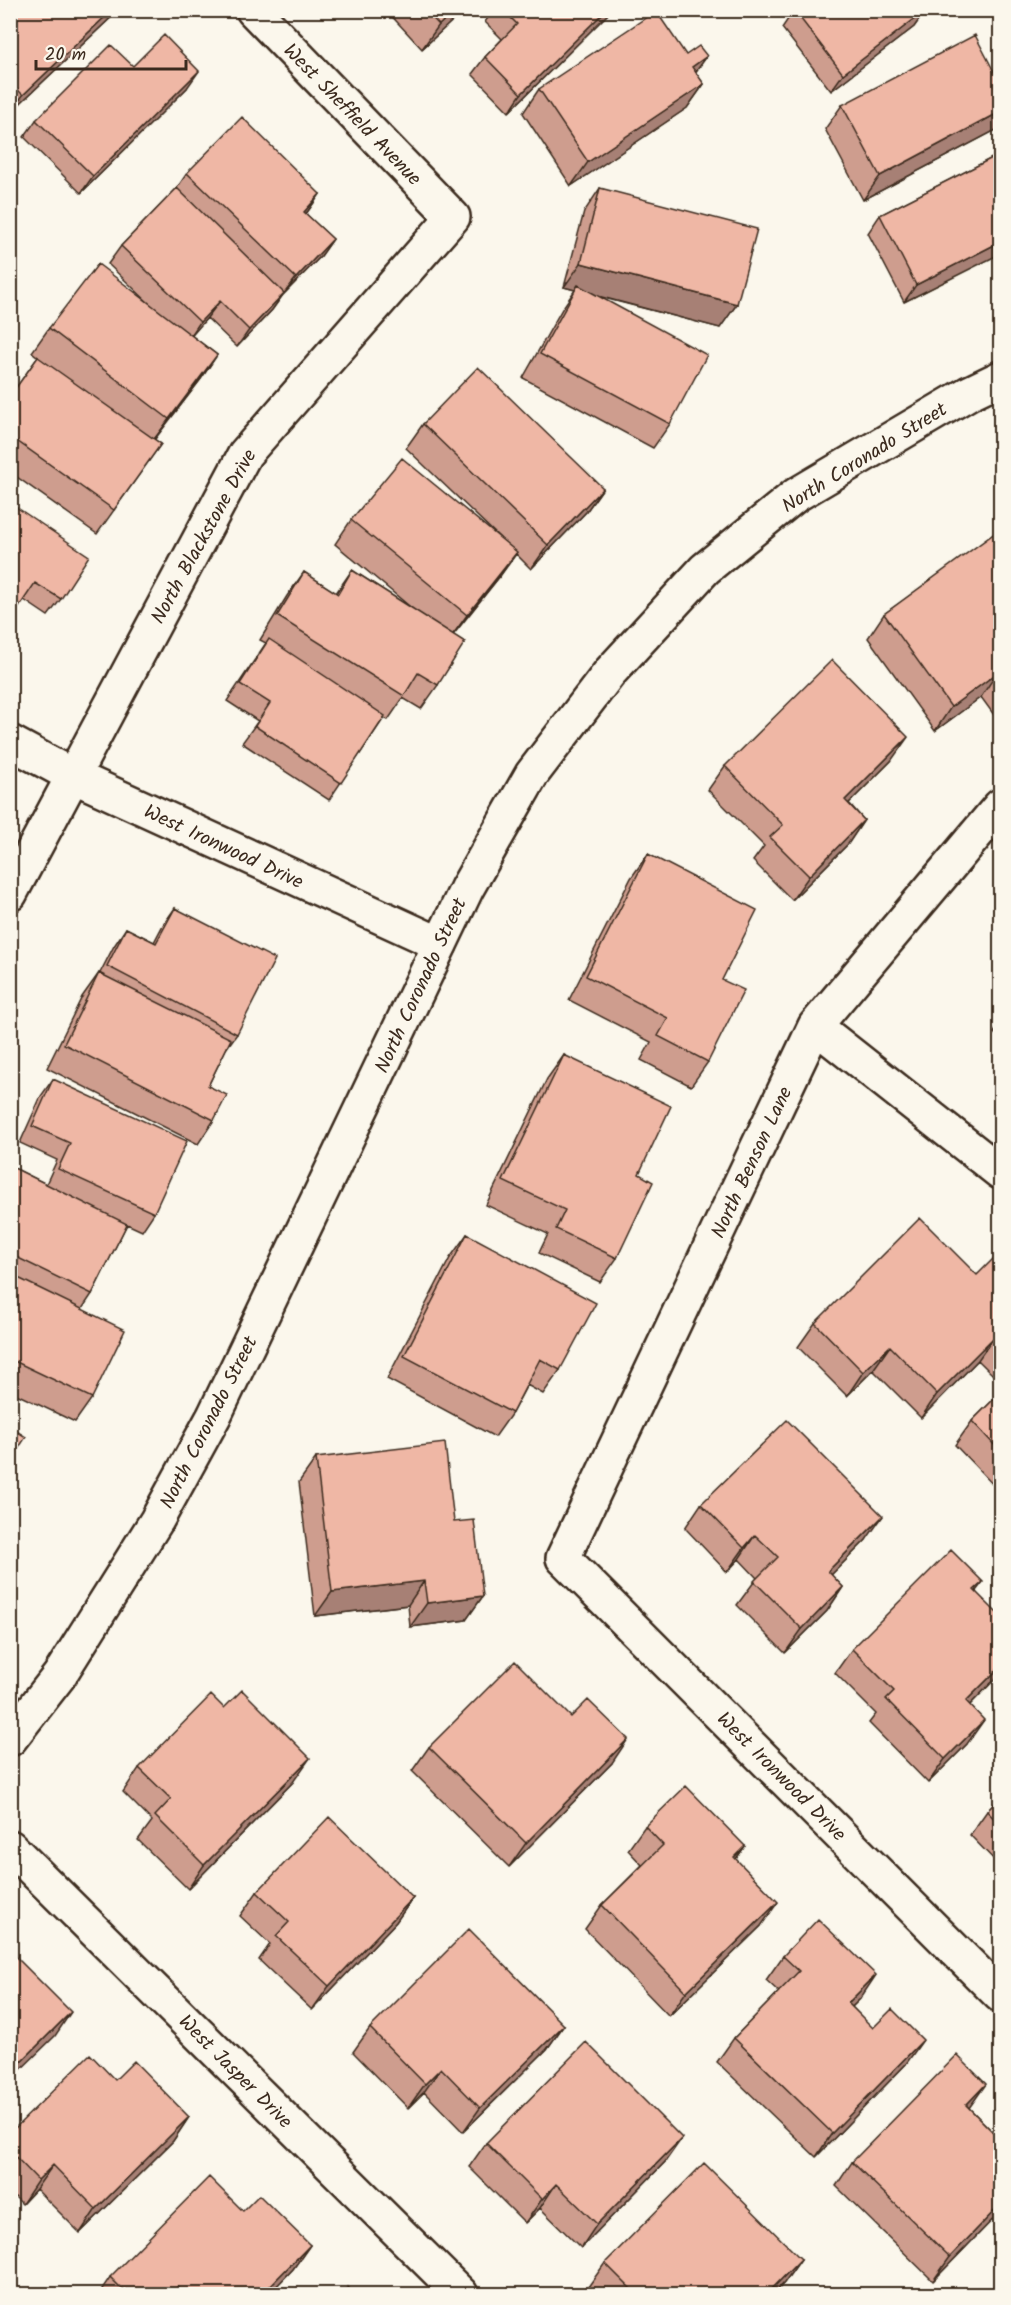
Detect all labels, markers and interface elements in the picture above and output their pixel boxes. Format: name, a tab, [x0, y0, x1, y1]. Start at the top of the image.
scale bar	[36, 33, 186, 71]
street label: West Sheffield Avenue	[275, 37, 428, 194]
text: 20 m	[45, 41, 86, 70]
street label: North Coronado Street	[776, 395, 954, 523]
street label: North Blackstone Drive	[143, 444, 266, 630]
street label: West Ironwood Drive	[138, 797, 308, 899]
street label: North Coronado Street	[367, 893, 477, 1079]
street label: North Benson Lane	[704, 1082, 802, 1244]
street label: North Coronado Street	[152, 1331, 267, 1515]
street label: West Ironwood Drive	[708, 1705, 853, 1850]
street label: West Jasper Drive	[170, 2008, 299, 2137]

